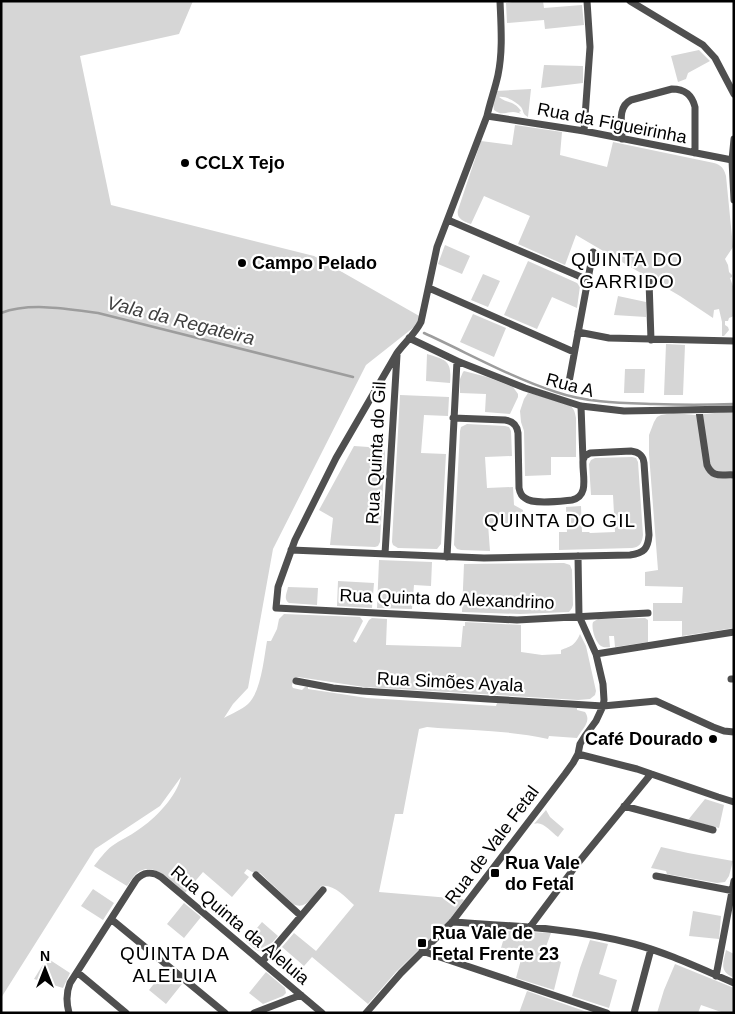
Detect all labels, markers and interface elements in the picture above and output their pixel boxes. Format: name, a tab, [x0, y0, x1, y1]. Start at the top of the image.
street label: Rua da Figueirinha	[535, 99, 690, 148]
place label: CCLX Tejo	[195, 153, 285, 173]
marker: CCLX Tejo	[179, 157, 191, 169]
district label: QUINTA DO GARRIDO	[571, 249, 683, 292]
place label: Campo Pelado	[252, 253, 377, 273]
marker: Campo Pelado	[236, 257, 248, 269]
water label: Vala da Regateira	[105, 292, 257, 349]
street label: Rua A	[544, 369, 596, 401]
street label: Rua Quinta do Gil	[362, 381, 390, 525]
district label: QUINTA DO GIL	[484, 510, 636, 531]
street label: Rua Quinta do Alexandrino	[339, 585, 555, 613]
street label: Rua Simões Ayala	[376, 668, 525, 696]
place label: Café Dourado	[585, 729, 703, 749]
marker: Café Dourado	[707, 733, 719, 745]
street label: Rua de Vale Fetal	[441, 782, 543, 908]
place label: Rua Vale do Fetal	[505, 853, 580, 894]
street label: Rua Quinta da Aleluia	[167, 861, 314, 989]
marker: Rua Vale do Fetal	[489, 867, 501, 879]
place label: Rua Vale de Fetal Frente 23	[432, 923, 559, 964]
marker: Rua Vale de Fetal Frente 23	[416, 937, 428, 949]
district label: QUINTA DA ALELUIA	[120, 943, 230, 986]
north arrow	[20, 944, 70, 994]
text: N	[40, 948, 50, 964]

